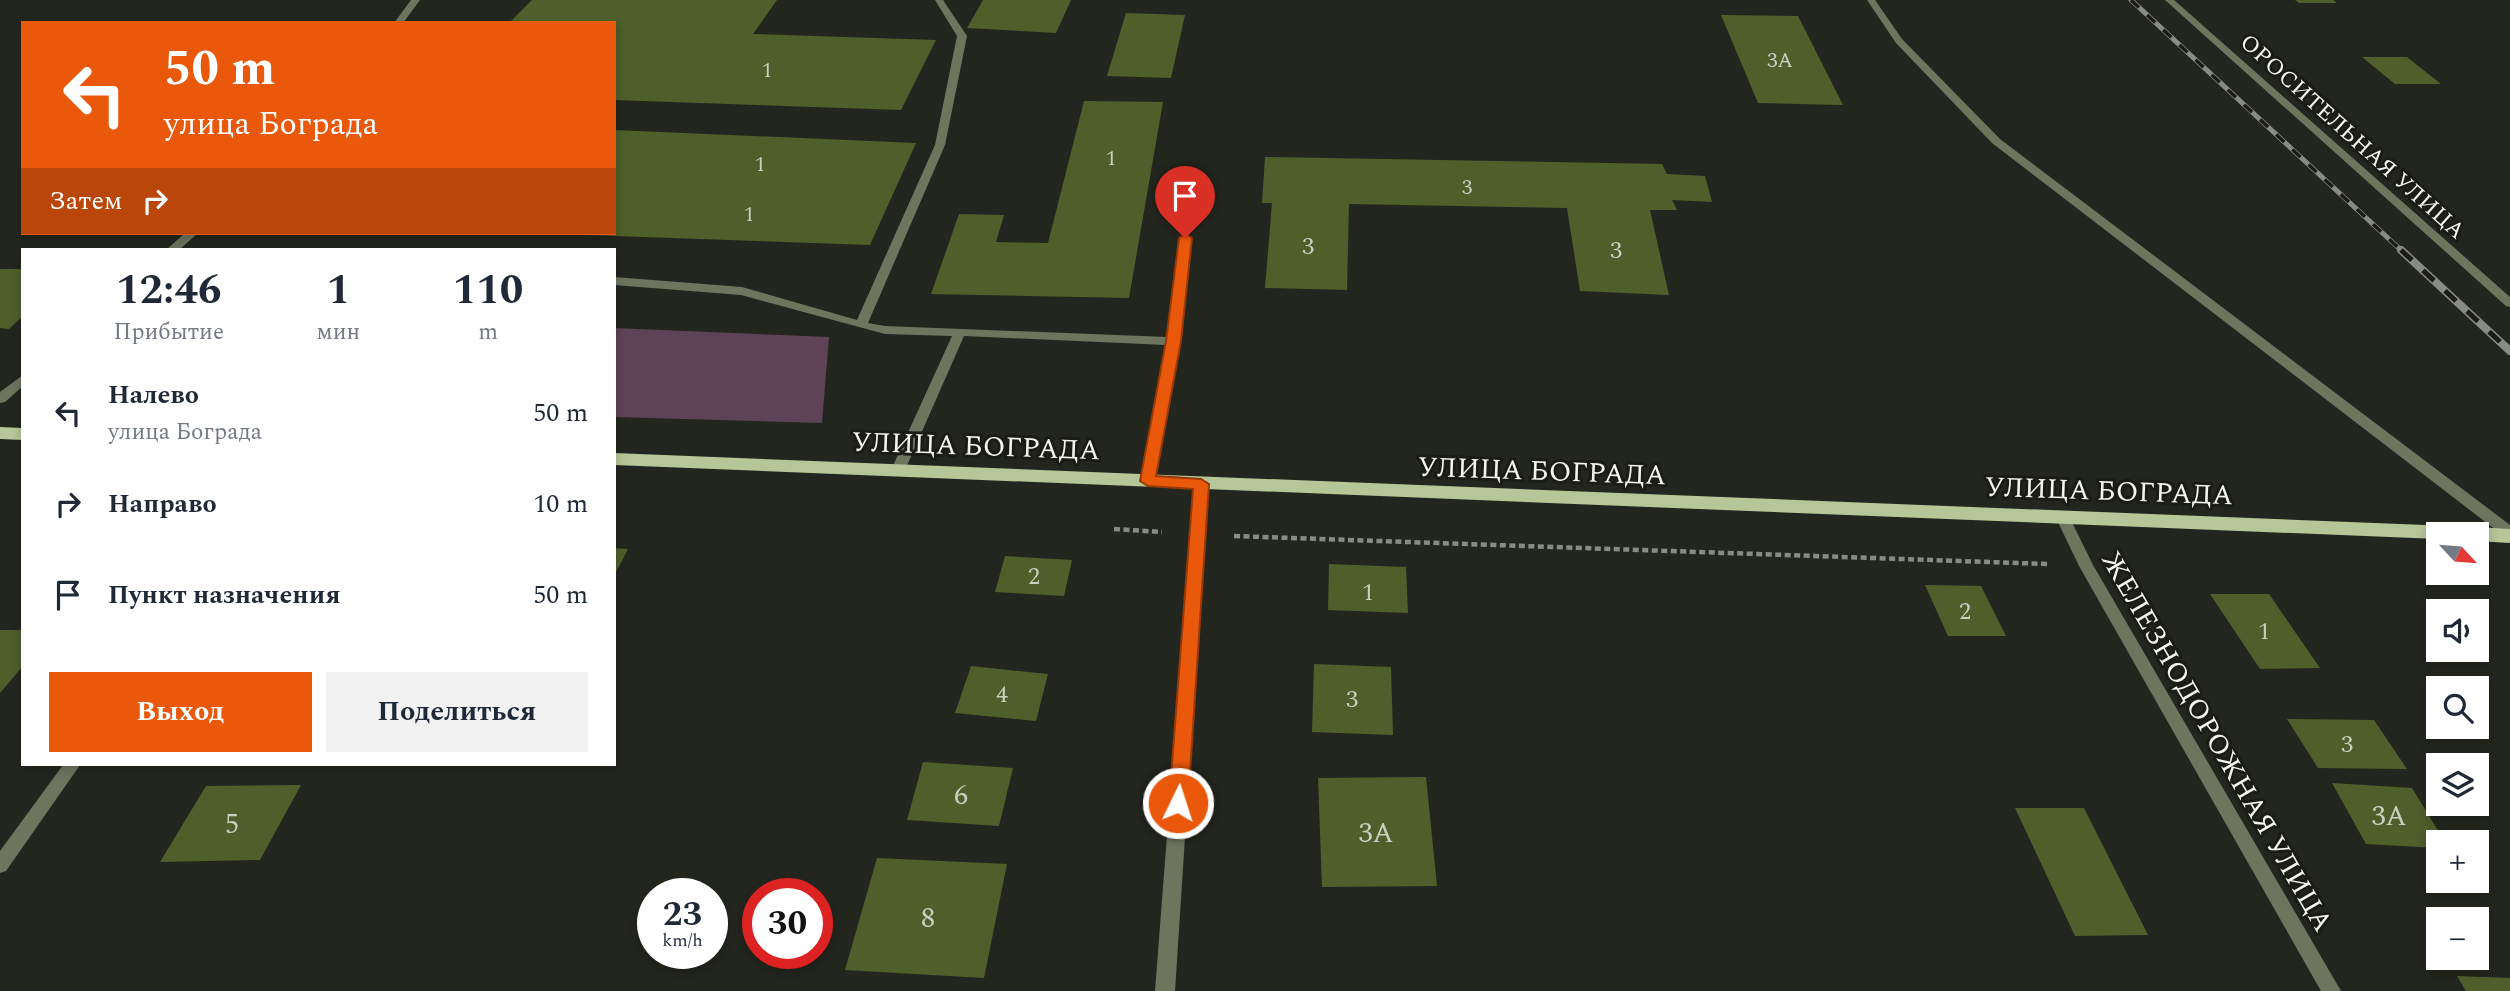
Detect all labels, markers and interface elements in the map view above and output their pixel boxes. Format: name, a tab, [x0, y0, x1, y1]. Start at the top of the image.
street label: ОРОСИТЕЛЬНАЯ УЛИЦА	[2231, 26, 2473, 248]
text: 50 m	[164, 32, 275, 107]
house number: 3А	[1767, 45, 1793, 77]
icon: left	[49, 49, 140, 140]
house number: 1	[762, 55, 772, 87]
text: улица Бограда	[164, 100, 378, 149]
house number: 1	[1106, 143, 1116, 175]
house number: 1	[755, 149, 765, 181]
pin	[1155, 166, 1215, 238]
house number: 3	[1462, 172, 1473, 204]
icon: arrive	[1166, 177, 1204, 215]
text: Затем	[49, 181, 122, 221]
icon: right	[136, 182, 174, 220]
house number: 1	[744, 199, 754, 231]
house number: 3	[1302, 229, 1314, 265]
house number: 3	[1610, 233, 1622, 269]
text: 12:46	[116, 259, 222, 322]
text: 1	[327, 259, 350, 322]
text: 110	[453, 259, 523, 322]
text: Прибытие	[114, 315, 224, 350]
text: мин	[317, 315, 360, 350]
text: m	[478, 315, 498, 350]
text: Налево	[108, 375, 199, 415]
text: 50 m	[533, 393, 588, 433]
icon: left	[49, 394, 87, 432]
text: улица Бограда	[108, 415, 262, 450]
street label: УЛИЦА БОГРАДА	[851, 421, 1101, 472]
street label: УЛИЦА БОГРАДА	[1417, 446, 1667, 497]
street label: УЛИЦА БОГРАДА	[1984, 466, 2234, 517]
text: Направо	[108, 484, 217, 524]
text: 10 m	[533, 484, 588, 524]
icon: right	[49, 485, 87, 523]
north arrow	[2426, 522, 2488, 584]
map controls	[2426, 522, 2489, 970]
street label: ЖЕЛЕЗНОДОРОЖНАЯ УЛИЦА	[2090, 543, 2344, 940]
house number: 2	[1028, 559, 1040, 595]
text: Пункт назначения	[108, 575, 341, 615]
text: 50 m	[533, 575, 588, 615]
house number: 1	[1362, 575, 1374, 611]
icon: arrive	[49, 576, 87, 614]
house number: 2	[1959, 594, 1971, 630]
button: sound	[2426, 599, 2489, 662]
house number: 1	[2258, 614, 2270, 650]
button: Выход	[49, 672, 312, 752]
button: Поделиться	[326, 672, 588, 752]
button: search	[2426, 676, 2489, 739]
house number: 4	[996, 677, 1008, 713]
house number: 3	[1346, 682, 1358, 718]
house number: 3	[2341, 727, 2353, 763]
button: layers	[2426, 753, 2489, 816]
position arrow	[1141, 766, 1215, 840]
house number: 6	[954, 774, 968, 817]
house number: 3А	[2371, 795, 2407, 838]
house number: 5	[225, 803, 239, 846]
house number: 3А	[1358, 812, 1394, 855]
button: +	[2426, 830, 2489, 893]
speed limit sign: 30	[742, 878, 833, 969]
text: 23	[663, 888, 702, 941]
house number: 8	[921, 897, 935, 940]
button: −	[2426, 907, 2489, 970]
text: km/h	[662, 927, 703, 954]

